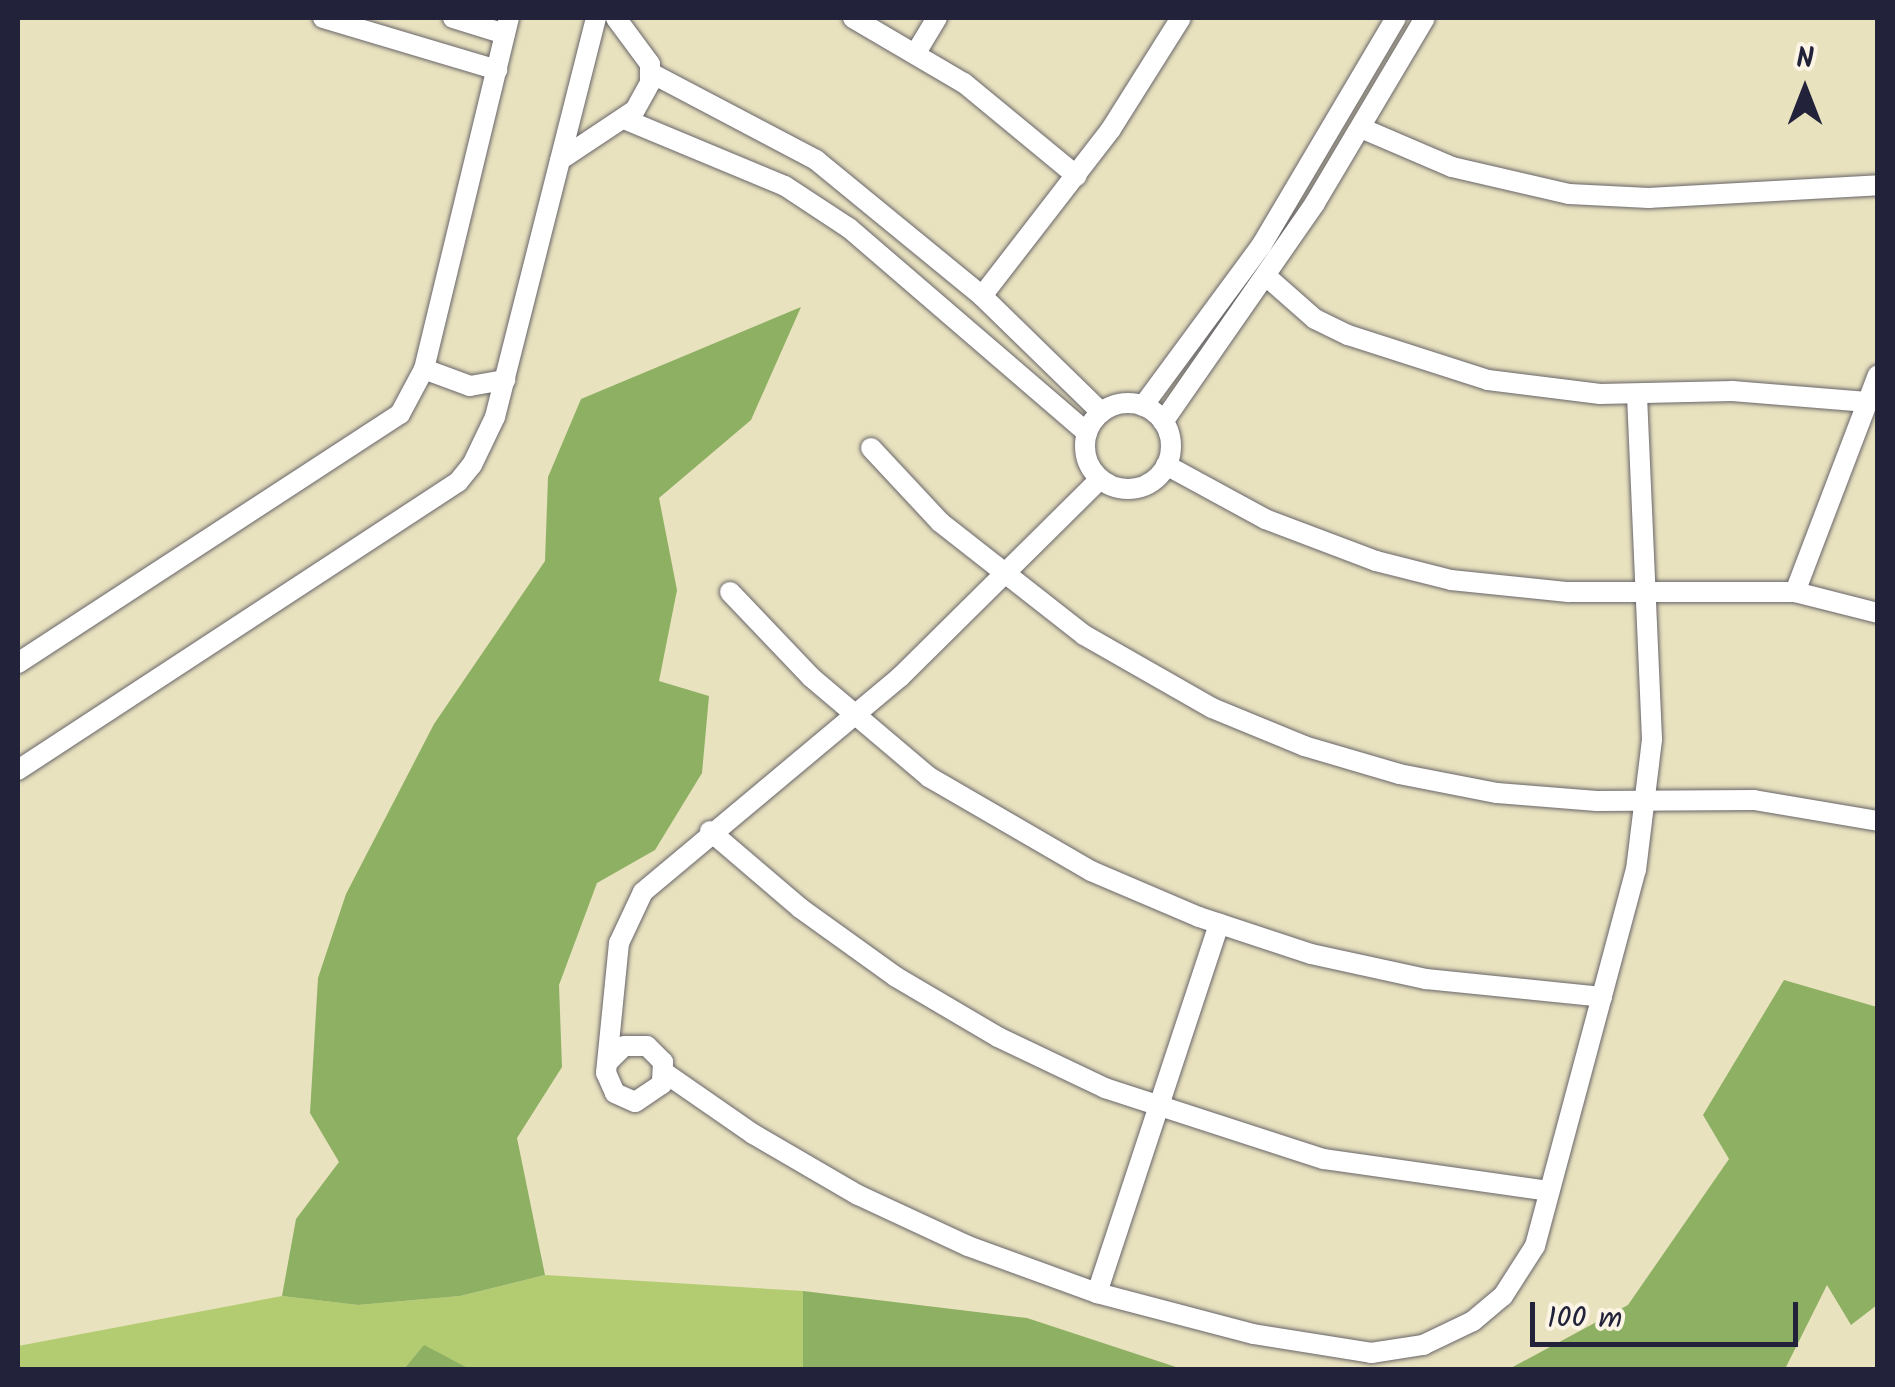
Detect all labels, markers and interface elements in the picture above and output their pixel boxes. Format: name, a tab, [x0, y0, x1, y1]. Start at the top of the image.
text: N	[1796, 37, 1814, 82]
north arrow	[1755, 40, 1855, 140]
scale bar	[1535, 1282, 1802, 1344]
text: 100 m	[1547, 1295, 1622, 1343]

